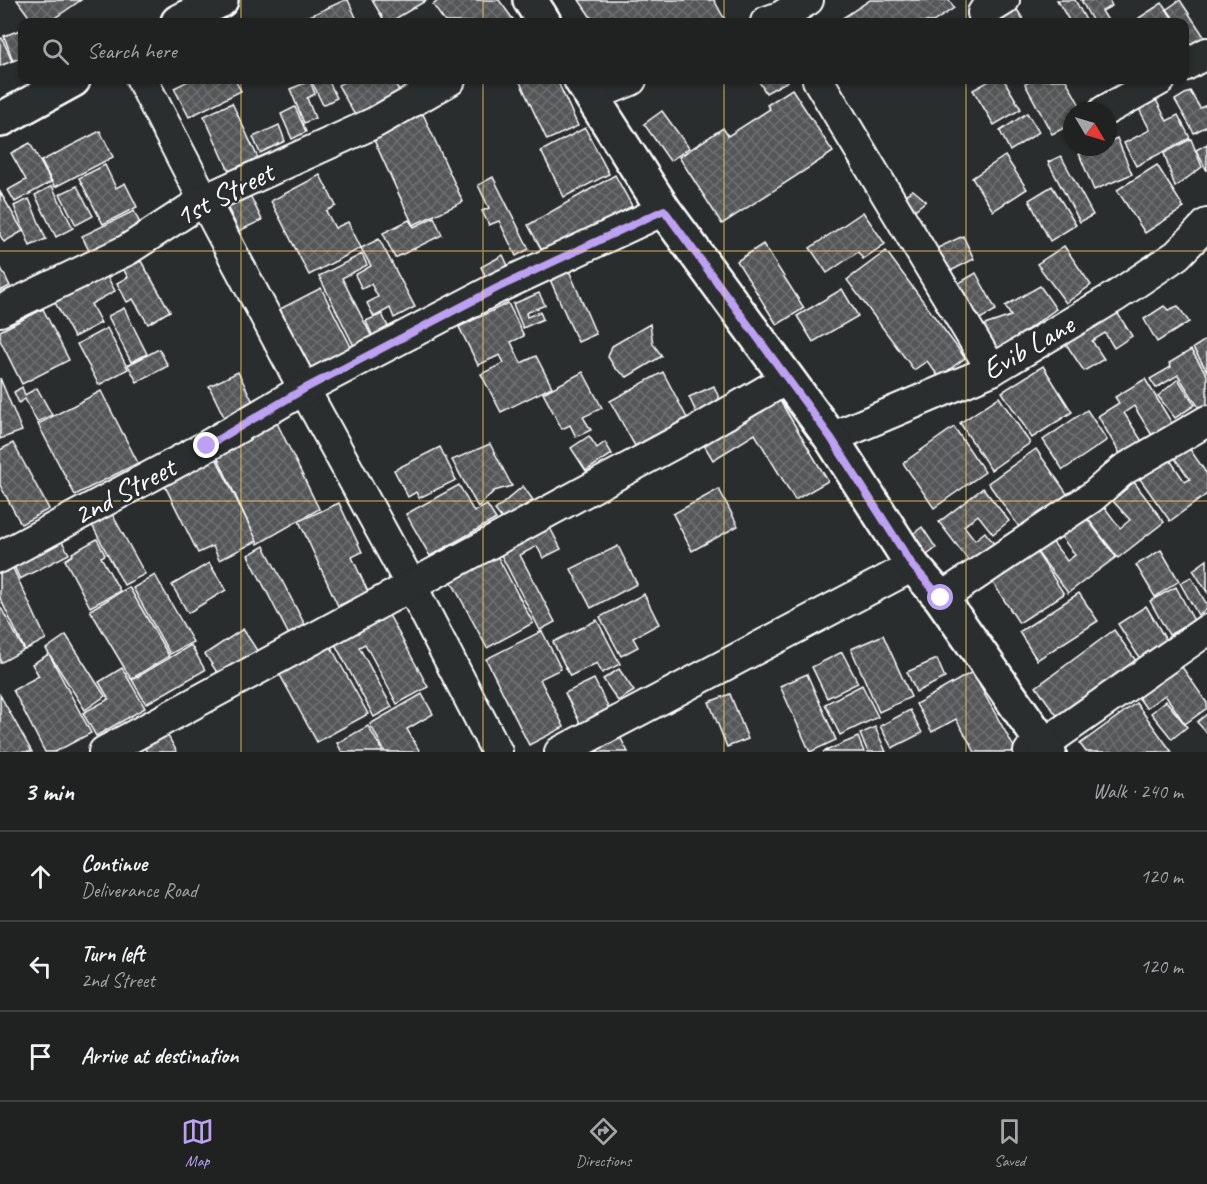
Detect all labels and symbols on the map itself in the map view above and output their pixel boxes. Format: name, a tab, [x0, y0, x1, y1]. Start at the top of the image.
north arrow	[1063, 102, 1117, 156]
street label: 1st Street	[168, 152, 282, 235]
street label: Evib Lane	[975, 304, 1083, 388]
route end	[193, 432, 219, 458]
street label: 2nd Street	[66, 447, 185, 534]
route start	[927, 584, 953, 610]

